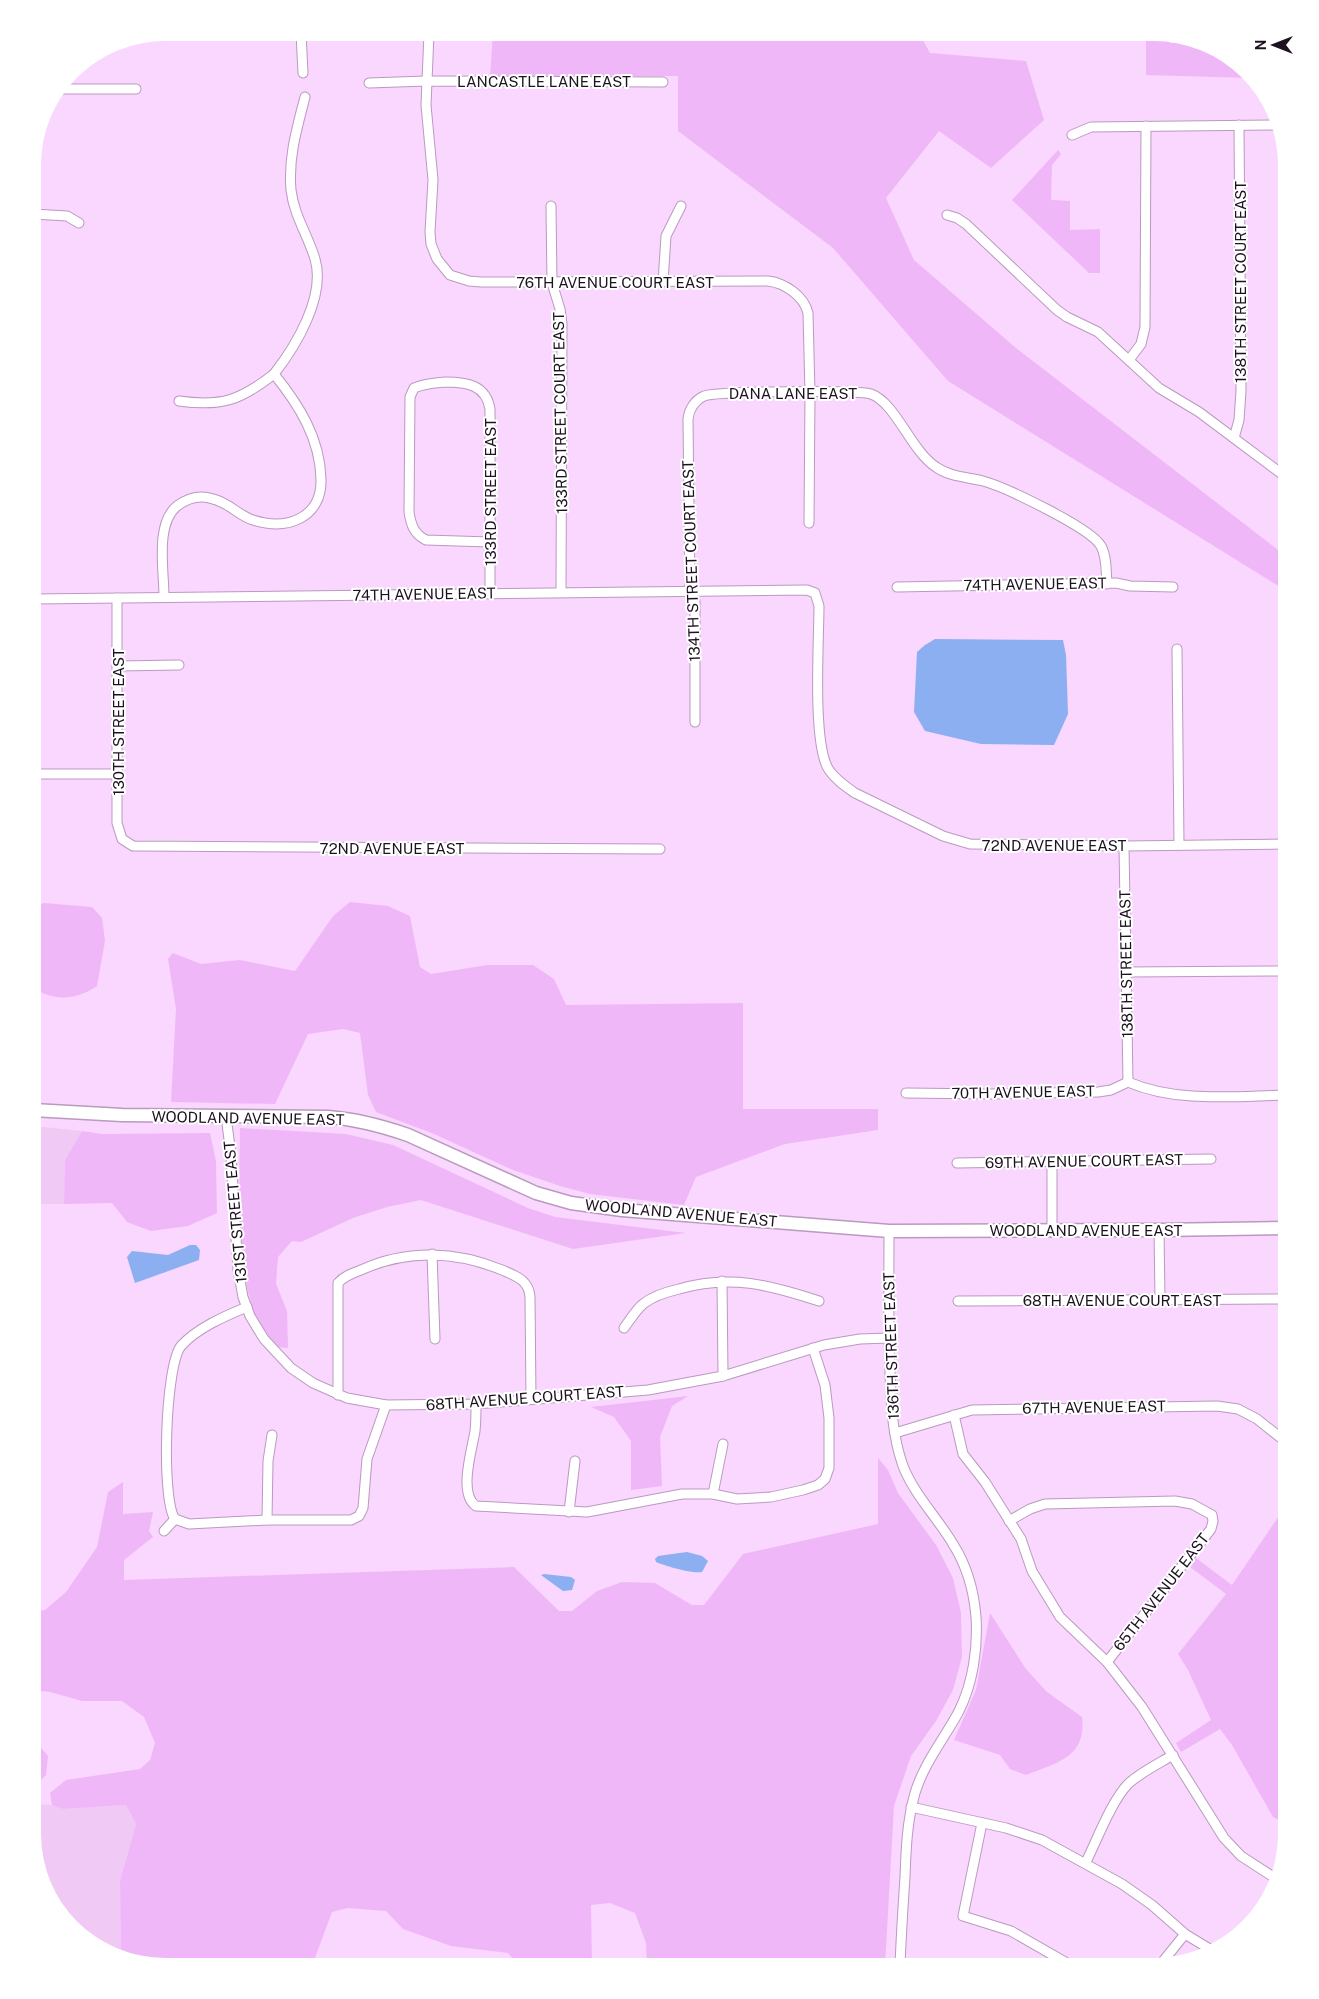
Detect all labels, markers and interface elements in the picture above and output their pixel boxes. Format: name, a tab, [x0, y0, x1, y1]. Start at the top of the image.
north arrow	[1249, 20, 1299, 70]
text: N	[1253, 40, 1269, 50]
street label: LANCASTLE LANE EAST	[457, 73, 631, 90]
street label: 138TH STREET COURT EAST	[1232, 181, 1249, 383]
street label: 76TH AVENUE COURT EAST	[516, 274, 714, 291]
street label: 133RD STREET COURT EAST	[550, 312, 570, 514]
street label: DANA LANE EAST	[729, 385, 857, 402]
street label: 133RD STREET EAST	[482, 418, 499, 566]
street label: 134TH STREET COURT EAST	[679, 460, 703, 662]
street label: 74TH AVENUE EAST	[963, 574, 1107, 594]
street label: 74TH AVENUE EAST	[352, 584, 496, 604]
street label: 130TH STREET EAST	[110, 648, 127, 796]
street label: 72ND AVENUE EAST	[982, 837, 1127, 854]
street label: 72ND AVENUE EAST	[320, 840, 465, 857]
street label: 138TH STREET EAST	[1116, 890, 1136, 1038]
street label: 70TH AVENUE EAST	[951, 1082, 1095, 1102]
street label: WOODLAND AVENUE EAST	[151, 1108, 345, 1128]
street label: 131ST STREET EAST	[220, 1140, 250, 1284]
street label: 69TH AVENUE COURT EAST	[985, 1151, 1183, 1171]
street label: WOODLAND AVENUE EAST	[584, 1196, 778, 1230]
street label: WOODLAND AVENUE EAST	[990, 1222, 1182, 1239]
street label: 136TH STREET EAST	[880, 1272, 902, 1420]
street label: 68TH AVENUE COURT EAST	[1023, 1292, 1221, 1309]
street label: 68TH AVENUE COURT EAST	[425, 1383, 625, 1413]
street label: 67TH AVENUE EAST	[1022, 1397, 1166, 1417]
street label: 65TH AVENUE EAST	[1110, 1530, 1212, 1654]

